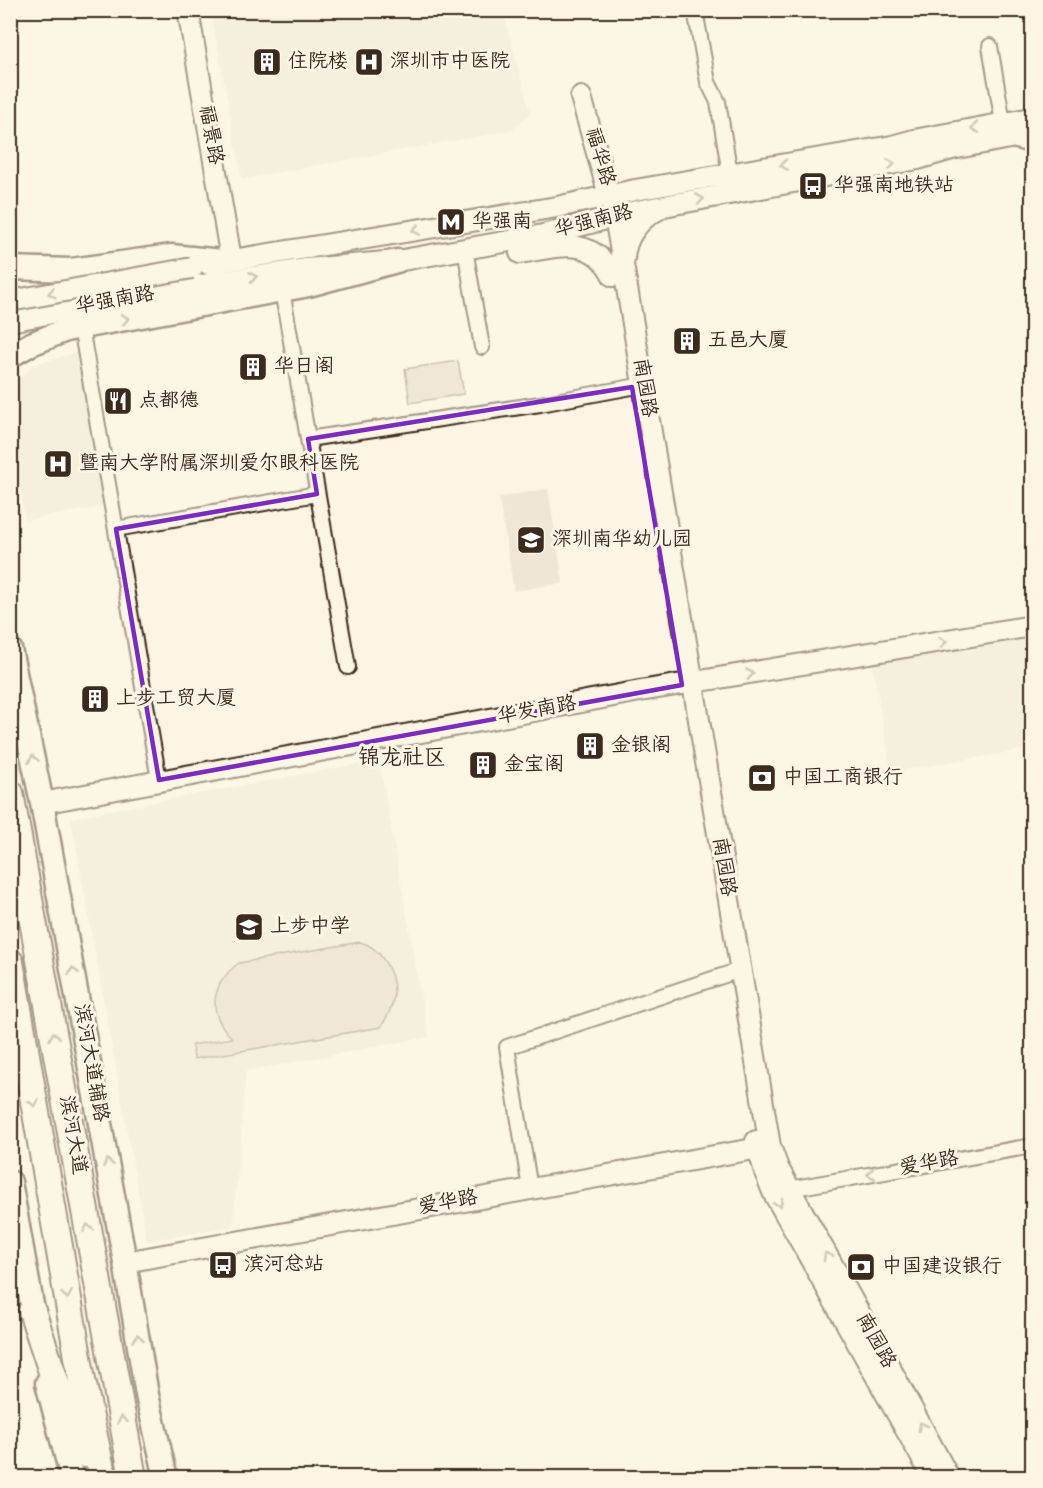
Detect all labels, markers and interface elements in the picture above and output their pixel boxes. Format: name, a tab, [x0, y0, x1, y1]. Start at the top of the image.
building icon: 住院楼	[251, 46, 283, 78]
hospital icon: 深圳市中医院	[353, 46, 385, 78]
place label: 住院楼	[288, 48, 348, 77]
place label: 深圳市中医院	[390, 48, 510, 77]
street label: 福景路	[191, 103, 230, 168]
one-way arrow	[970, 121, 980, 134]
street label: 福华路	[577, 124, 621, 191]
one-way arrow	[779, 158, 789, 171]
one-way arrow	[886, 158, 896, 171]
bus stop icon: 华强南地铁站	[797, 170, 829, 202]
place label: 华强南地铁站	[834, 172, 954, 201]
one-way arrow	[694, 193, 704, 206]
street label: 华强南路	[552, 198, 637, 246]
metro station icon: 华强南	[435, 206, 467, 238]
place label: 华强南	[472, 208, 532, 237]
one-way arrow	[412, 223, 421, 235]
one-way arrow	[248, 271, 258, 284]
street label: 华强南路	[73, 280, 158, 322]
one-way arrow	[47, 287, 57, 299]
one-way arrow	[119, 313, 129, 326]
building icon: 五邑大厦	[671, 325, 703, 357]
place label: 五邑大厦	[708, 327, 788, 356]
building icon: 华日阁	[237, 351, 269, 383]
place label: 华日阁	[274, 353, 334, 382]
street label: 南园路	[625, 356, 663, 421]
restaurant icon: 点都德	[102, 385, 134, 417]
place label: 点都德	[139, 387, 199, 416]
hospital icon: 暨南大学附属深圳爱尔眼科医院	[42, 448, 74, 480]
place label: 暨南大学附属深圳爱尔眼科医院	[79, 450, 359, 479]
school or university icon: 深圳南华幼儿园	[515, 524, 547, 556]
place label: 深圳南华幼儿园	[552, 526, 692, 555]
one-way arrow	[937, 636, 947, 649]
one-way arrow	[745, 668, 755, 681]
building icon: 上步工贸大厦	[79, 683, 111, 715]
place label: 上步工贸大厦	[116, 685, 236, 714]
street label: 华发南路	[495, 690, 580, 732]
building icon: 金银阁	[574, 730, 606, 762]
place label: 金银阁	[611, 732, 671, 761]
district label: 锦龙社区	[358, 743, 446, 775]
building icon: 金宝阁	[467, 749, 499, 781]
place label: 金宝阁	[504, 751, 564, 780]
one-way arrow	[27, 754, 40, 764]
bank icon: 中国工商银行	[746, 762, 778, 794]
place label: 中国工商银行	[783, 764, 903, 793]
street label: 南园路	[704, 835, 742, 900]
school or university icon: 上步中学	[233, 911, 265, 943]
place label: 上步中学	[270, 913, 350, 942]
one-way arrow	[67, 966, 80, 976]
street label: 滨河大道辅路	[65, 1001, 115, 1126]
one-way arrow	[48, 1031, 61, 1041]
street label: 滨河大道	[51, 1093, 93, 1177]
one-way arrow	[28, 1098, 40, 1107]
street label: 爱华路	[897, 1144, 962, 1183]
one-way arrow	[102, 1158, 114, 1168]
one-way arrow	[867, 1167, 877, 1180]
street label: 爱华路	[416, 1183, 481, 1222]
one-way arrow	[772, 1197, 783, 1207]
one-way arrow	[82, 1223, 95, 1233]
bus stop icon: 滨河总站	[207, 1249, 239, 1281]
place label: 滨河总站	[244, 1251, 324, 1280]
one-way arrow	[823, 1251, 834, 1262]
bank icon: 中国建设银行	[845, 1251, 877, 1283]
place label: 中国建设银行	[882, 1253, 1002, 1282]
one-way arrow	[60, 1290, 73, 1300]
street label: 南园路	[848, 1308, 903, 1375]
one-way arrow	[132, 1333, 144, 1343]
one-way arrow	[116, 1415, 129, 1425]
one-way arrow	[918, 1422, 929, 1432]

